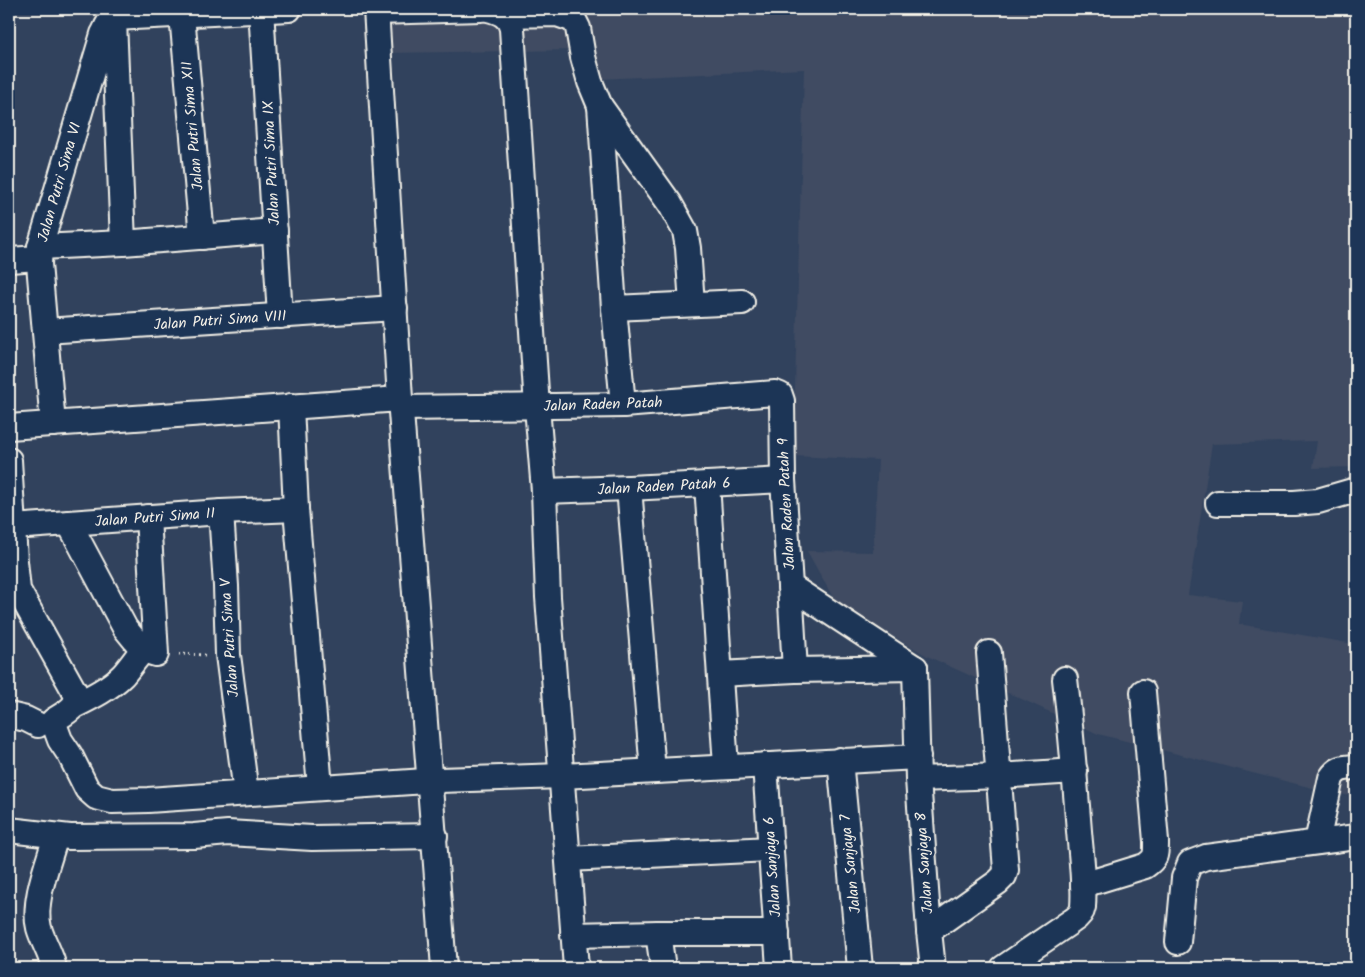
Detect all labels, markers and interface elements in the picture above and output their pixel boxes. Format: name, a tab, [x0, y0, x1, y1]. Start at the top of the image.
street label: Jalan Putri Sima XII	[175, 60, 211, 192]
street label: Jalan Putri Sima IX	[257, 99, 287, 226]
street label: Jalan Putri Sima VI	[31, 119, 89, 245]
street label: Jalan Putri Sima VIII	[153, 304, 288, 338]
street label: Jalan Raden Patah	[543, 391, 663, 419]
street label: Jalan Raden Patah 9	[772, 437, 802, 571]
street label: Jalan Raden Patah 6	[597, 472, 731, 502]
street label: Jalan Putri Sima II	[94, 502, 216, 534]
street label: Jalan Putri Sima V	[214, 577, 246, 698]
street label: Jalan Sanjaya 8	[909, 810, 941, 915]
street label: Jalan Sanjaya 7	[834, 812, 868, 915]
street label: Jalan Sanjaya 6	[758, 816, 788, 918]

